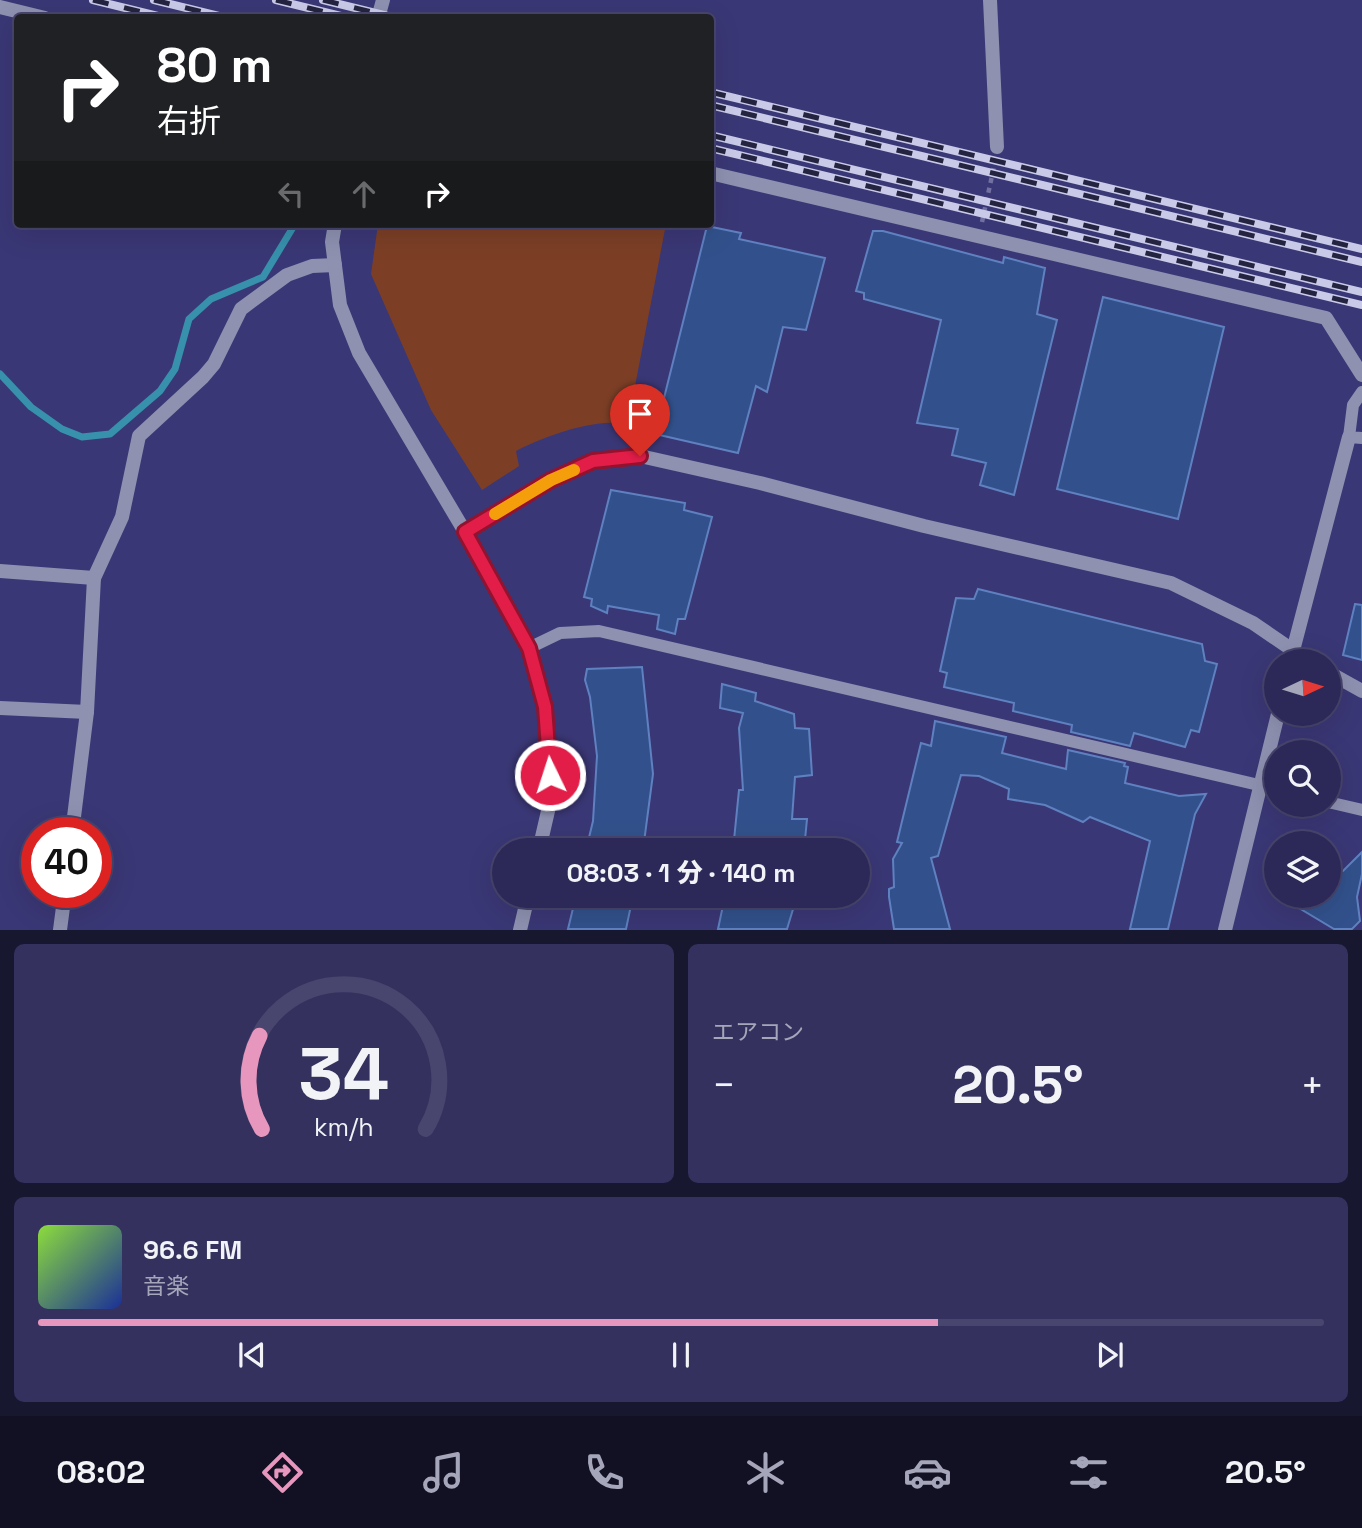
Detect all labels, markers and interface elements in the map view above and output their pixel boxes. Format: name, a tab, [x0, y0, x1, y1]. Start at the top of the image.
text: 80 m	[157, 34, 272, 96]
icon: right	[42, 42, 133, 133]
text: 右折	[157, 101, 221, 141]
icon: left	[272, 175, 310, 213]
icon: ahead	[345, 175, 383, 213]
icon: right	[418, 175, 456, 213]
pin	[610, 384, 670, 456]
icon: arrive	[621, 395, 659, 433]
north arrow	[1264, 649, 1340, 726]
map controls	[1264, 649, 1341, 908]
position arrow	[513, 738, 587, 812]
button: search	[1264, 740, 1341, 817]
speed limit sign: 40	[21, 817, 112, 908]
button: layers	[1264, 831, 1341, 908]
text: 08:03 · 1 分 · 140 m	[567, 856, 795, 890]
text: エアコン	[712, 1017, 804, 1047]
text: 34	[299, 1028, 389, 1121]
text: 20.5°	[952, 1052, 1084, 1118]
text: −	[712, 1061, 736, 1109]
text: +	[1300, 1061, 1324, 1109]
text: km/h	[314, 1111, 374, 1143]
text: 96.6 FM	[143, 1233, 242, 1267]
text: 音楽	[143, 1271, 189, 1301]
icon: previous	[233, 1336, 271, 1374]
icon: pause	[662, 1336, 700, 1374]
icon: next	[1091, 1336, 1129, 1374]
icon: directions	[258, 1448, 307, 1497]
icon: music	[419, 1448, 468, 1497]
icon: phone	[580, 1448, 629, 1497]
icon: climate	[741, 1448, 790, 1497]
icon: car	[903, 1448, 952, 1497]
icon: filters	[1064, 1448, 1113, 1497]
text: 08:02	[56, 1452, 145, 1492]
text: 20.5°	[1225, 1452, 1306, 1492]

